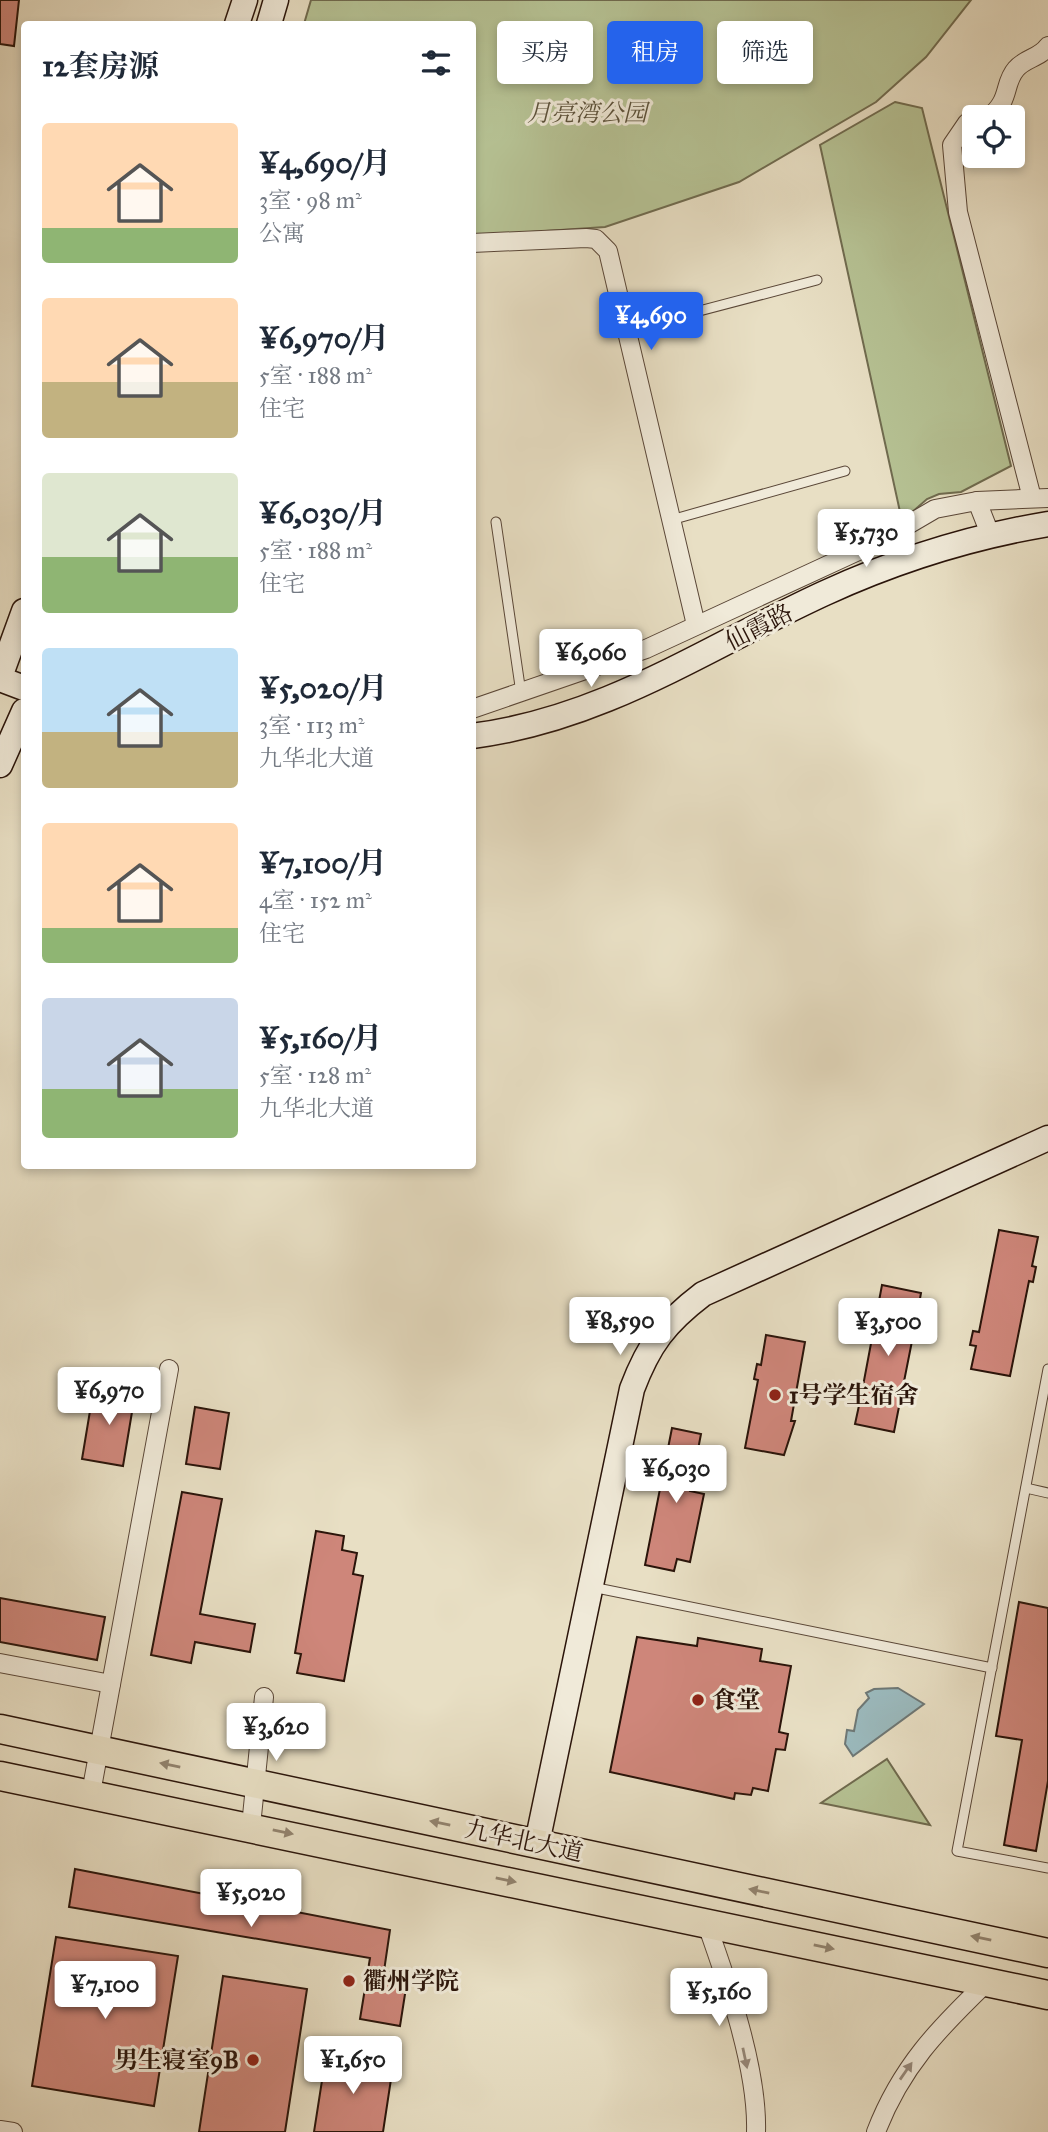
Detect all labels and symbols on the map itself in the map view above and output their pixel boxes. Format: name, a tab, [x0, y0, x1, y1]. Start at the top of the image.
park label: 月亮湾公园	[527, 98, 651, 128]
pin: ¥4,690	[594, 292, 708, 352]
pin: ¥5,730	[809, 510, 923, 569]
street label: 仙霞路	[720, 597, 798, 657]
pin: ¥6,060	[534, 630, 648, 689]
pin: ¥8,590	[563, 1298, 677, 1357]
pin: ¥3,500	[831, 1298, 945, 1358]
pin: ¥6,970	[52, 1368, 166, 1427]
place label: 1号学生宿舍	[789, 1380, 918, 1410]
marker: 1号学生宿舍	[767, 1387, 783, 1403]
pin: ¥6,030	[619, 1446, 733, 1505]
place label: 食堂	[712, 1685, 760, 1715]
marker: 食堂	[690, 1692, 706, 1708]
pin: ¥3,620	[219, 1704, 333, 1763]
one-way arrow	[159, 1760, 181, 1771]
street label: 九华北大道	[462, 1814, 586, 1868]
one-way arrow	[429, 1817, 451, 1828]
one-way arrow	[272, 1827, 294, 1838]
pin: ¥5,020	[194, 1870, 308, 1929]
one-way arrow	[495, 1874, 517, 1885]
one-way arrow	[748, 1885, 770, 1896]
one-way arrow	[970, 1933, 992, 1944]
one-way arrow	[813, 1942, 835, 1953]
pin: ¥7,100	[48, 1962, 162, 2021]
place label: 衢州学院	[363, 1966, 459, 1996]
pin: ¥5,160	[662, 1968, 776, 2028]
marker: 衢州学院	[341, 1973, 357, 1989]
pin: ¥1,650	[296, 2036, 410, 2096]
place label: 男生寝室9B	[114, 2045, 239, 2075]
one-way arrow	[740, 2047, 751, 2069]
marker: 男生寝室9B	[245, 2052, 261, 2068]
one-way arrow	[899, 2062, 913, 2080]

